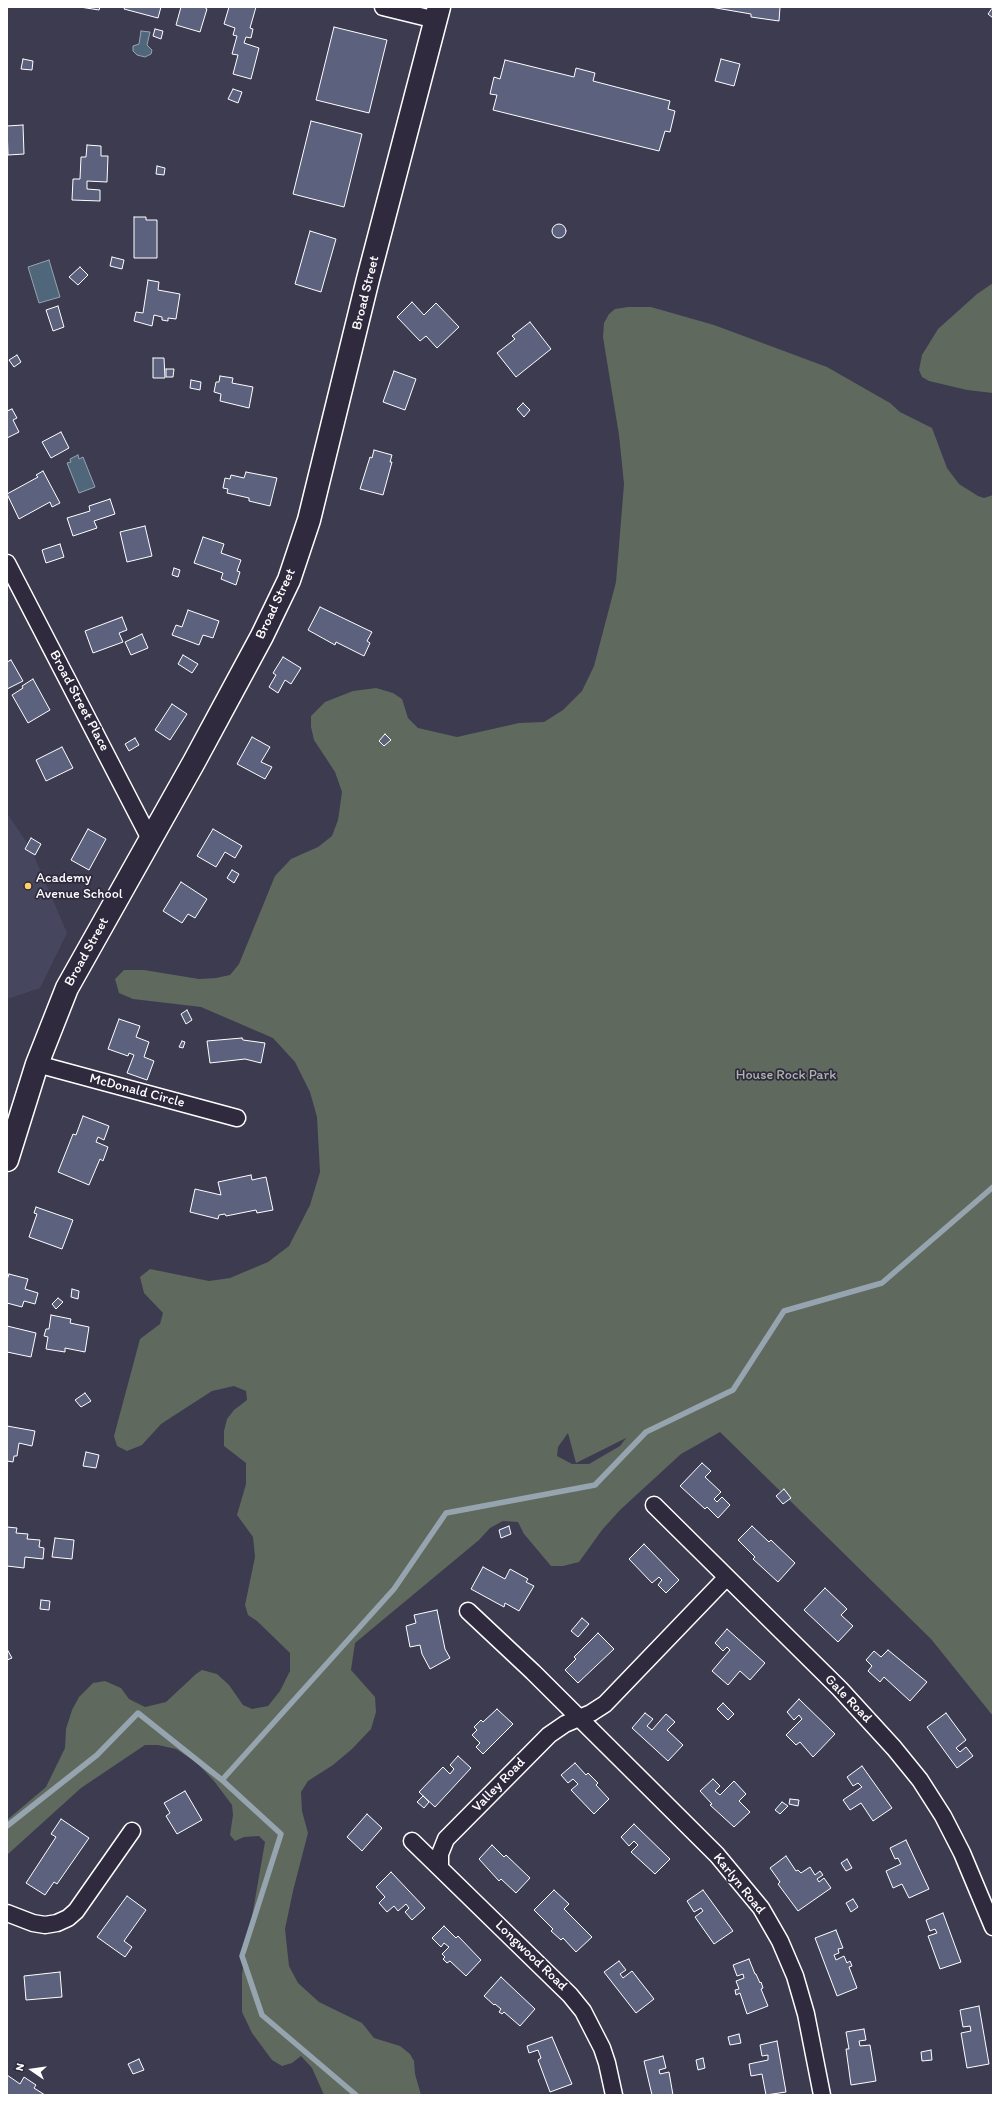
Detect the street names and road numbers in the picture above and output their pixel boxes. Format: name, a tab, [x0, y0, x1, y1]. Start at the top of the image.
street label: Broad Street	[349, 254, 383, 332]
street label: Broad Street	[252, 566, 300, 642]
street label: Broad Street Place	[45, 648, 113, 754]
street label: Broad Street	[61, 915, 113, 989]
street label: McDonald Circle	[88, 1070, 186, 1112]
street label: Gale Road	[821, 1671, 875, 1727]
street label: Valley Road	[469, 1754, 529, 1816]
street label: Karlyn Road	[709, 1850, 769, 1918]
street label: Longwood Road	[491, 1917, 571, 1995]

